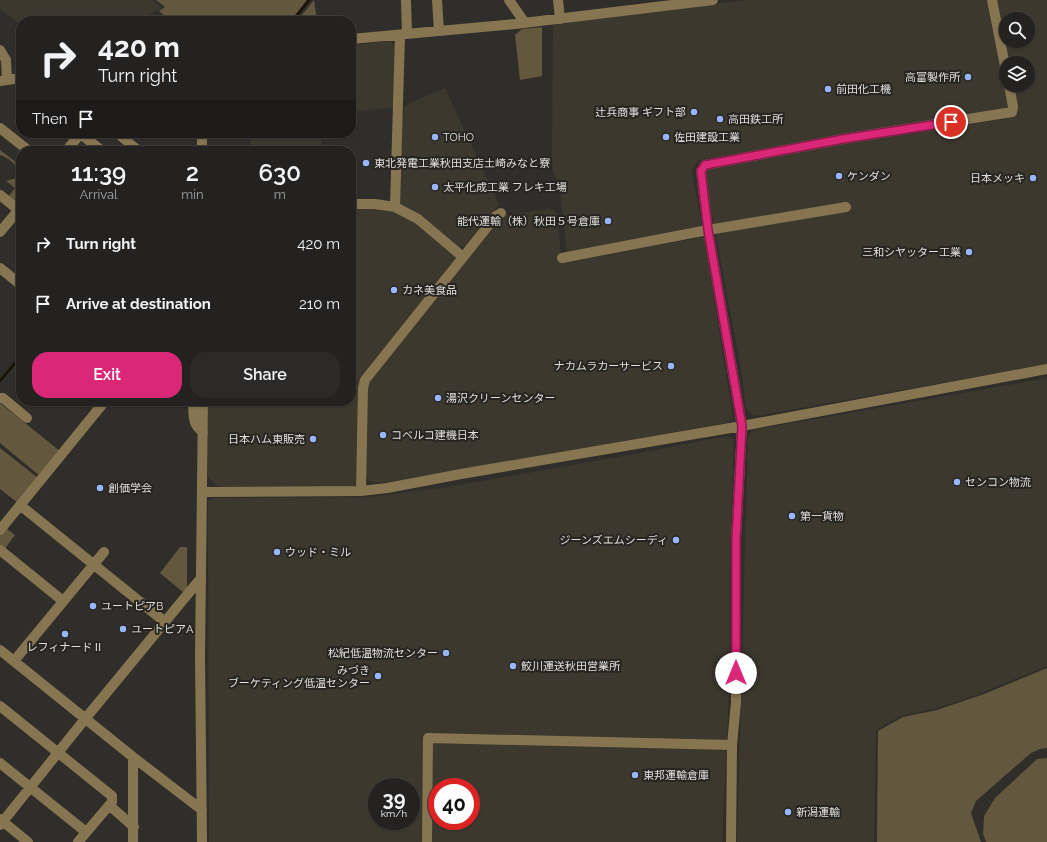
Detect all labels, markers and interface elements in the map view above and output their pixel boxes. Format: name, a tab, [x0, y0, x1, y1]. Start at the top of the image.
map controls	[999, 12, 1035, 92]
button: search	[999, 12, 1035, 48]
text: 420 m	[98, 31, 180, 64]
icon: right	[32, 32, 84, 84]
button: layers	[999, 56, 1035, 92]
text: Turn right	[98, 65, 177, 86]
place label: 高富製作所	[905, 71, 961, 84]
marker: 高富製作所	[963, 72, 973, 82]
place label: 前田化工機	[836, 83, 891, 96]
marker: 前田化工機	[823, 84, 833, 94]
pin	[934, 105, 968, 139]
place label: 辻兵商事 ギフト部	[595, 106, 686, 119]
marker: 辻兵商事 ギフト部	[689, 107, 699, 117]
icon: arrive	[75, 108, 97, 130]
text: Then	[32, 110, 67, 128]
icon: arrive	[940, 111, 962, 133]
place label: 高田鉄工所	[728, 113, 784, 126]
marker: 高田鉄工所	[715, 114, 725, 124]
place label: TOHO	[443, 131, 474, 144]
place label: 佐田建設工業	[674, 131, 740, 144]
marker: TOHO	[430, 132, 440, 142]
marker: 佐田建設工業	[661, 132, 671, 142]
place label: 東北発電工業秋田支店土崎みなと寮	[374, 157, 550, 170]
text: 11:39	[71, 158, 126, 187]
text: 2	[186, 158, 199, 187]
text: 630	[259, 158, 301, 187]
marker: 東北発電工業秋田支店土崎みなと寮	[361, 158, 371, 168]
place label: ケンダン	[847, 170, 891, 183]
marker: ケンダン	[834, 171, 844, 181]
place label: 日本メッキ	[970, 172, 1025, 185]
marker: 日本メッキ	[1028, 173, 1038, 183]
place label: 太平化成工業 フレキ工場	[443, 181, 567, 194]
marker: 太平化成工業 フレキ工場	[430, 182, 440, 192]
text: Arrival	[80, 187, 118, 202]
text: min	[181, 187, 204, 202]
text: m	[274, 187, 286, 202]
place label: 能代運輸（株）秋田５号倉庫	[457, 215, 600, 228]
marker: 能代運輸（株）秋田５号倉庫	[603, 216, 613, 226]
icon: right	[32, 233, 54, 255]
text: Turn right	[66, 235, 136, 253]
text: 420 m	[297, 235, 340, 253]
place label: 三和シヤッター工業	[862, 246, 961, 259]
marker: 三和シヤッター工業	[964, 247, 974, 257]
place label: カネ美食品	[402, 284, 457, 297]
marker: カネ美食品	[389, 285, 399, 295]
icon: arrive	[32, 293, 54, 315]
text: Arrive at destination	[66, 295, 211, 313]
text: 210 m	[299, 295, 340, 313]
button: Exit	[32, 352, 182, 398]
button: Share	[190, 352, 340, 398]
place label: ナカムラカーサービス	[554, 360, 663, 373]
marker: ナカムラカーサービス	[666, 361, 676, 371]
place label: 湯沢クリーンセンター	[446, 392, 555, 405]
marker: 湯沢クリーンセンター	[433, 393, 443, 403]
place label: コベルコ建機日本	[391, 429, 479, 442]
marker: コベルコ建機日本	[378, 430, 388, 440]
place label: 日本ハム東販売	[228, 433, 305, 446]
marker: 日本ハム東販売	[308, 434, 318, 444]
place label: センコン物流	[965, 476, 1031, 489]
marker: センコン物流	[952, 477, 962, 487]
place label: 創価学会	[108, 482, 152, 495]
marker: 創価学会	[95, 483, 105, 493]
place label: 第一貨物	[800, 510, 844, 523]
marker: 第一貨物	[787, 511, 797, 521]
place label: ジーンズエムシーディ	[560, 534, 668, 547]
marker: ジーンズエムシーディ	[671, 535, 681, 545]
place label: ウッド・ミル	[285, 546, 351, 559]
marker: ウッド・ミル	[272, 547, 282, 557]
place label: ユートピアB	[101, 600, 163, 613]
marker: ユートピアB	[88, 601, 98, 611]
place label: ユートピアA	[131, 623, 194, 636]
marker: ユートピアA	[118, 624, 128, 634]
marker: レフィナードⅡ	[60, 629, 70, 639]
place label: レフィナードⅡ	[27, 641, 103, 654]
place label: 松紀低温物流センター	[328, 647, 438, 660]
marker: 松紀低温物流センター	[441, 648, 451, 658]
position arrow	[715, 652, 757, 694]
place label: 鮫川運送秋田営業所	[521, 660, 621, 673]
marker: 鮫川運送秋田営業所	[508, 661, 518, 671]
place label: みづき ブーケティング低温センター	[228, 664, 370, 690]
marker: みづき ブーケティング低温センター	[373, 671, 383, 681]
place label: 東邦運輸倉庫	[643, 769, 709, 782]
marker: 東邦運輸倉庫	[630, 770, 640, 780]
speed limit sign: 40	[428, 778, 480, 830]
text: 39	[383, 787, 405, 811]
place label: 新潟運輸	[796, 806, 840, 819]
marker: 新潟運輸	[783, 807, 793, 817]
text: km/h	[381, 808, 407, 819]

